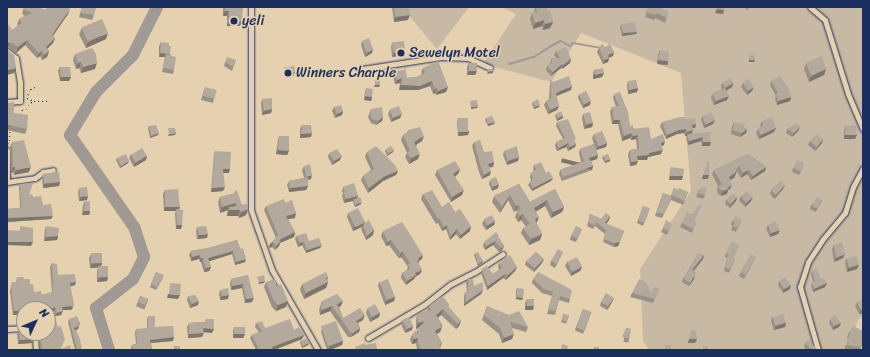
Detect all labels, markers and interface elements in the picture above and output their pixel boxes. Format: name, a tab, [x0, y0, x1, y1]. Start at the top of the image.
place label: yeli	[242, 13, 264, 29]
marker: yeli	[229, 16, 239, 26]
place label: Sewelyn Motel	[409, 45, 500, 61]
marker: Sewelyn Motel	[396, 48, 406, 58]
place label: Winners Charple	[296, 65, 396, 81]
marker: Winners Charple	[283, 68, 293, 78]
north arrow	[16, 301, 56, 341]
text: N	[35, 304, 54, 322]

